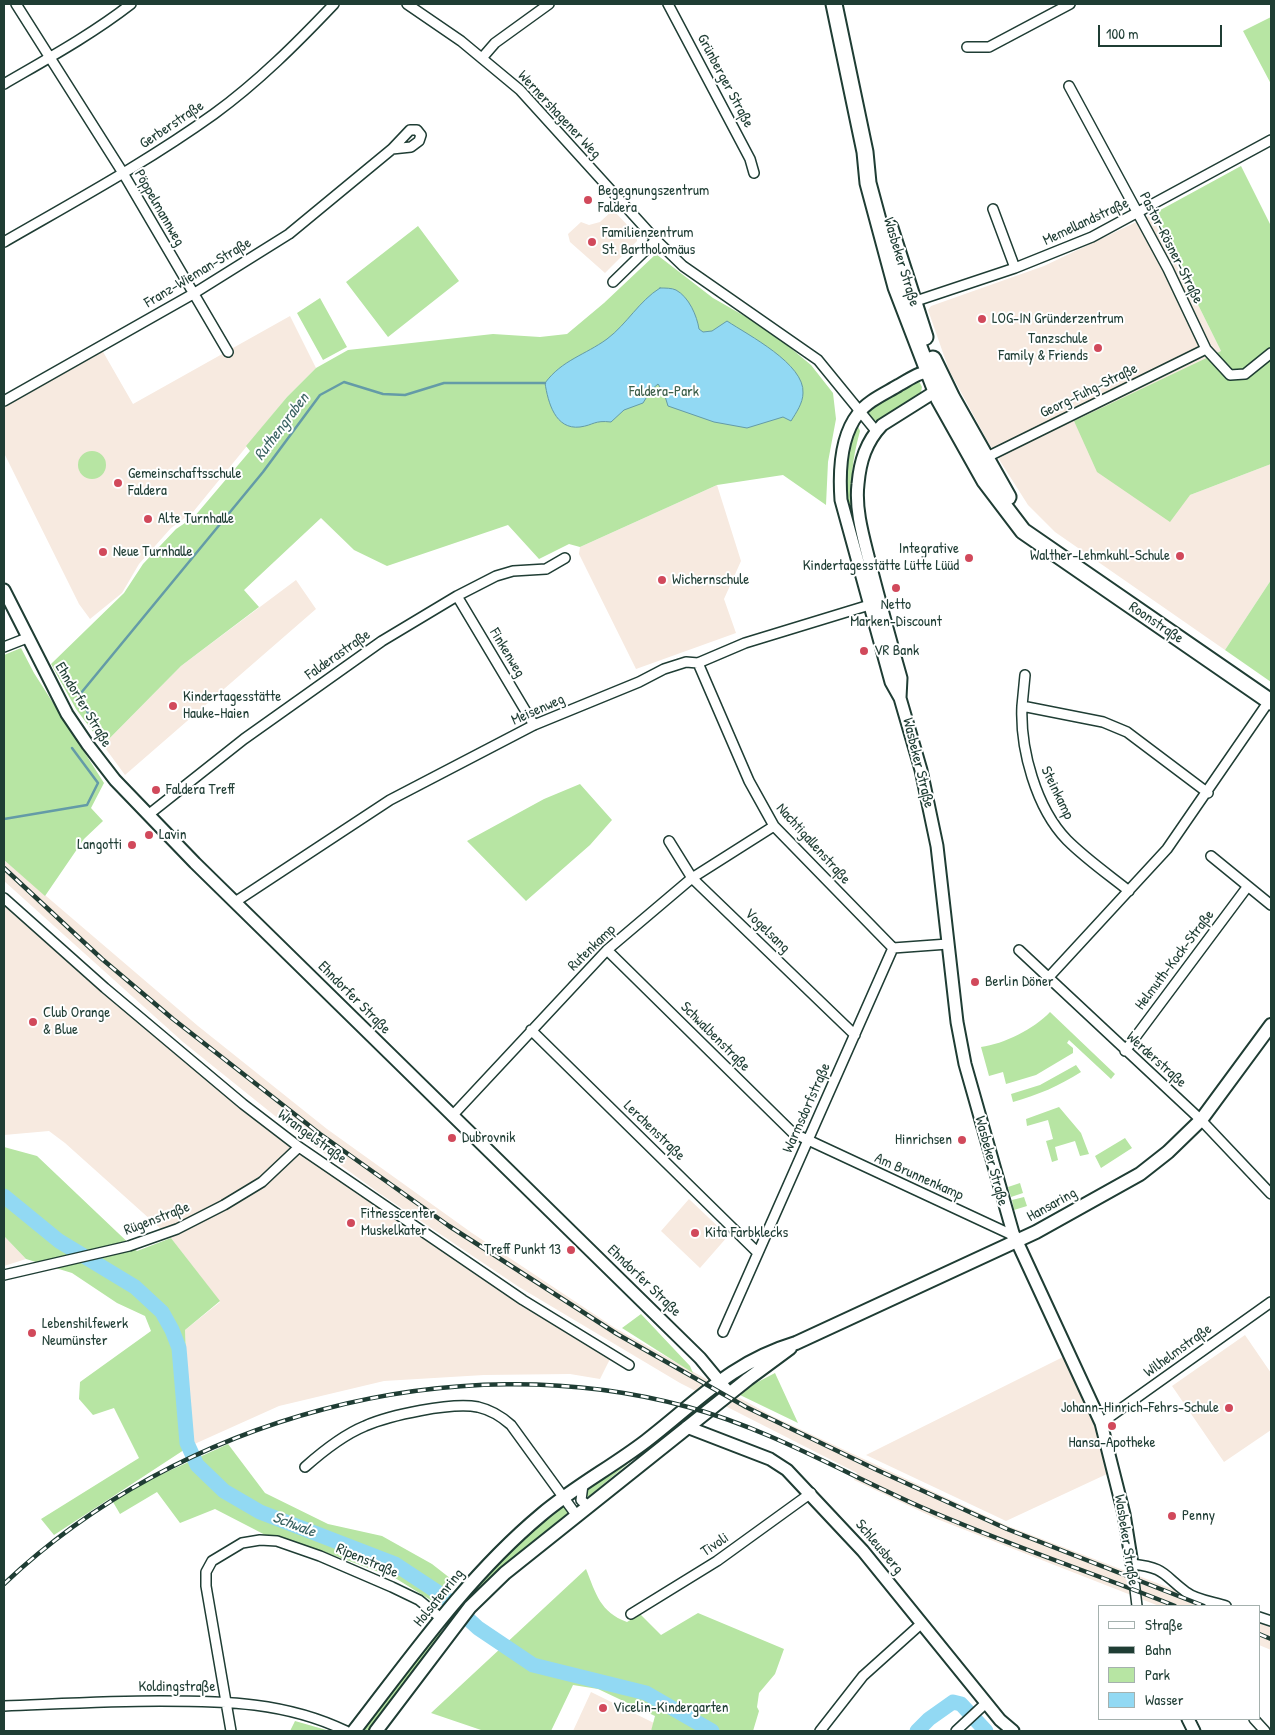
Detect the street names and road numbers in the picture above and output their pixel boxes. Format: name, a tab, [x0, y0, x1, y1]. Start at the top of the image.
street label: Grünberger Straße	[693, 31, 757, 131]
street label: Wernershagener Weg	[514, 67, 604, 163]
street label: Gerberstraße	[137, 97, 207, 153]
street label: Pöppelmannweg	[130, 167, 188, 249]
street label: Pastor-Rösner-Straße	[1135, 189, 1207, 307]
street label: Memellandstraße	[1040, 194, 1132, 250]
street label: Wasbeker Straße	[879, 215, 923, 309]
street label: Franz-Wieman-Straße	[141, 234, 255, 312]
street label: Georg-Fuhg-Straße	[1037, 360, 1141, 422]
street label: Roonstraße	[1125, 598, 1187, 648]
street label: Finkenweg	[485, 625, 529, 681]
street label: Falderastraße	[302, 626, 374, 684]
street label: Ehndorfer Straße	[51, 659, 115, 751]
street label: Meisenweg	[509, 690, 567, 730]
street label: Wasbeker Straße	[898, 716, 938, 810]
street label: Steinkamp	[1036, 763, 1078, 823]
street label: Nachtigallenstraße	[772, 800, 854, 888]
street label: Vogelsang	[741, 905, 793, 957]
street label: Helmuth-Kock-Straße	[1132, 907, 1218, 1013]
street label: Rutenkamp	[564, 921, 620, 975]
street label: Ehndorfer Straße	[314, 958, 394, 1038]
street label: Schwalbenstraße	[676, 998, 754, 1076]
street label: Werderstraße	[1122, 1028, 1190, 1092]
street label: Warmsdorfstraße	[779, 1060, 835, 1156]
street label: Lerchenstraße	[619, 1097, 689, 1165]
street label: Wrangelstraße	[274, 1106, 350, 1168]
street label: Wasbeker Straße	[970, 1114, 1012, 1208]
street label: Am Brunnenkamp	[872, 1149, 966, 1205]
street label: Hansaring	[1024, 1184, 1080, 1226]
street label: Rügenstraße	[122, 1198, 192, 1240]
street label: Ehndorfer Straße	[603, 1241, 685, 1321]
street label: Wilhelmstraße	[1141, 1320, 1215, 1382]
street label: Wasbeker Straße	[1110, 1493, 1142, 1587]
street label: Schleusberg	[851, 1516, 907, 1578]
street label: Tivoli	[698, 1529, 732, 1561]
street label: Ripenstraße	[333, 1540, 401, 1582]
street label: Holsatenring	[410, 1565, 468, 1631]
street label: Koldingstraße	[138, 1678, 216, 1696]

